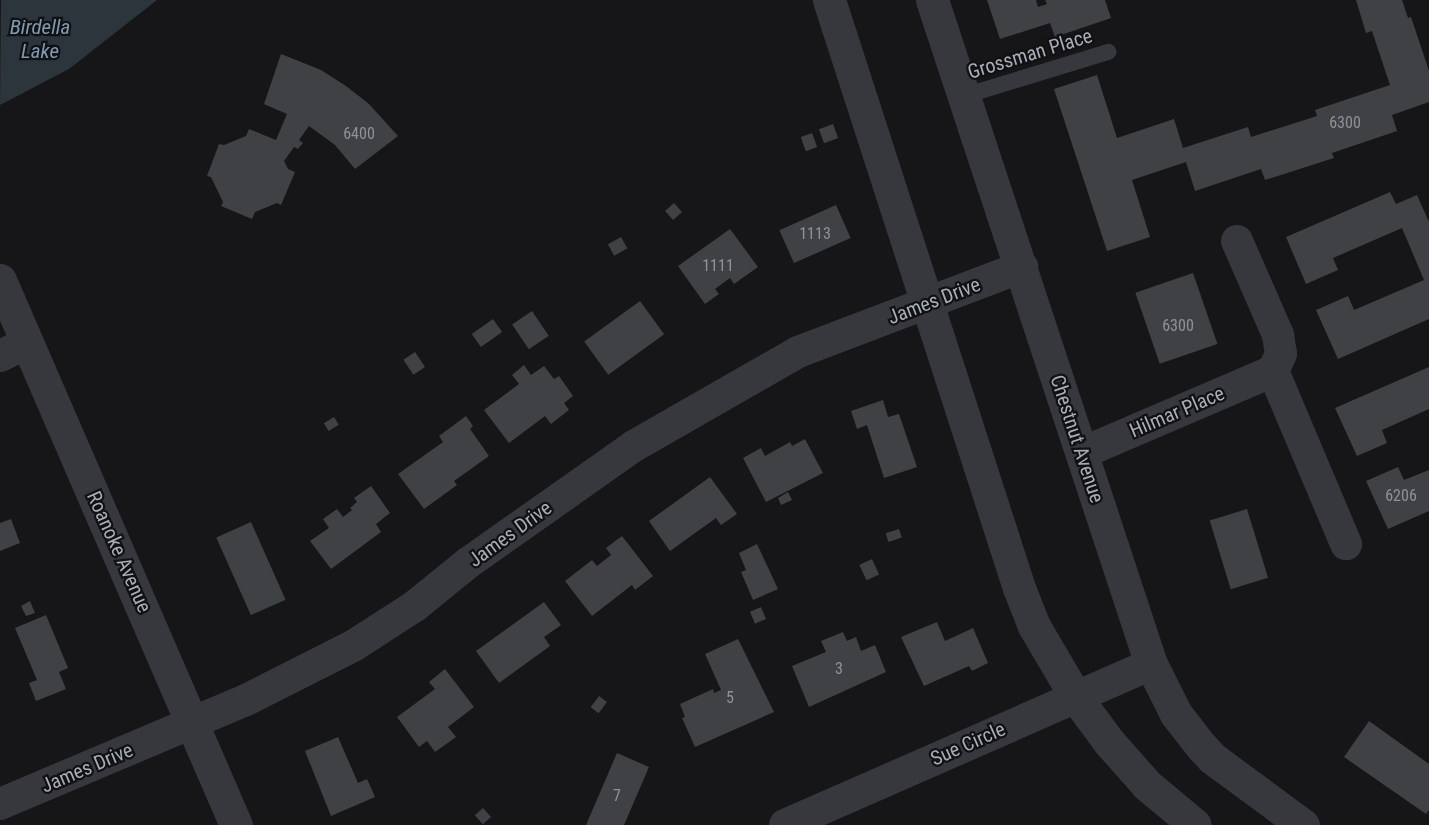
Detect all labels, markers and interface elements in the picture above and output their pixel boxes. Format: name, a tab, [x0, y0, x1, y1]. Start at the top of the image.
water label: Birdella Lake	[10, 14, 70, 64]
street label: Grossman Place	[965, 24, 1095, 84]
house number: 6300	[1329, 113, 1361, 133]
house number: 6400	[343, 124, 375, 144]
house number: 1113	[799, 224, 831, 244]
house number: 1111	[702, 256, 734, 276]
street label: James Drive	[884, 272, 984, 330]
house number: 6300	[1162, 316, 1194, 336]
street label: Chestnut Avenue	[1045, 372, 1109, 506]
street label: Hilmar Place	[1126, 381, 1228, 443]
house number: 6206	[1385, 486, 1417, 506]
street label: Roanoke Avenue	[82, 488, 156, 616]
street label: James Drive	[464, 496, 556, 572]
house number: 3	[835, 659, 843, 679]
house number: 5	[726, 688, 734, 708]
street label: Sue Circle	[927, 717, 1009, 771]
street label: James Drive	[38, 738, 136, 798]
house number: 7	[613, 786, 621, 806]

